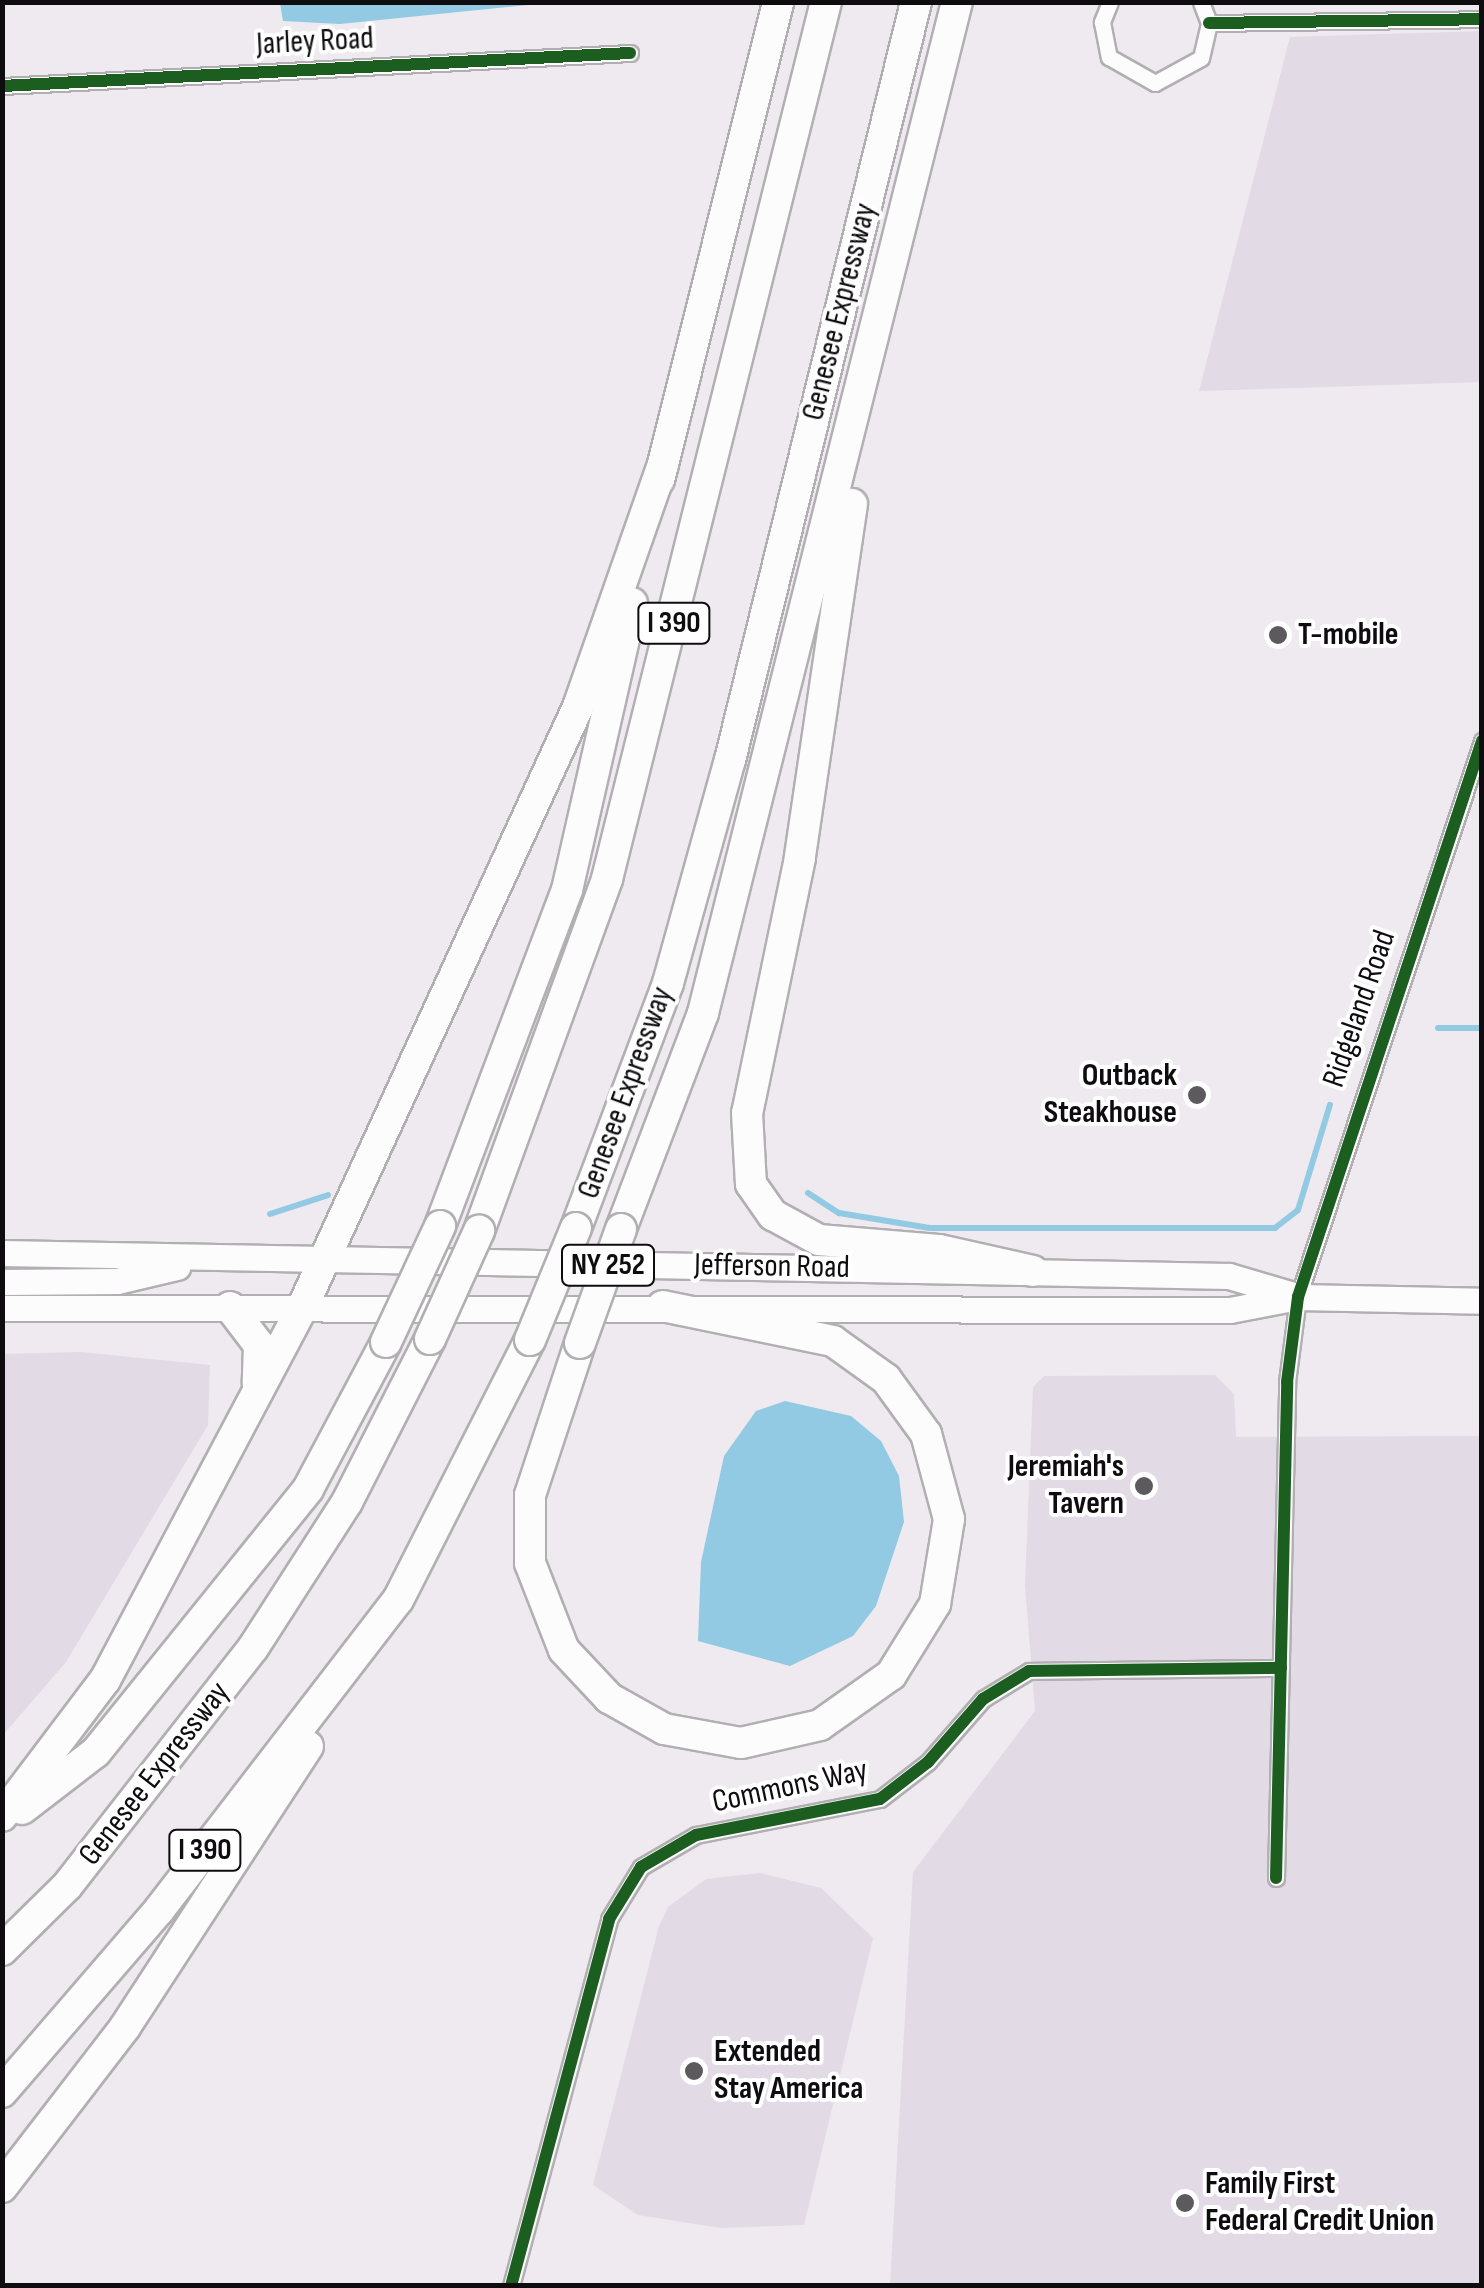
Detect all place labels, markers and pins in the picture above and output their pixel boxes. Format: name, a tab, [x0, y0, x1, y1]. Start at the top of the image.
place label: T-mobile	[1298, 616, 1398, 654]
marker: T-mobile	[1267, 624, 1289, 646]
place label: Outback Steakhouse	[1044, 1058, 1177, 1133]
marker: Outback Steakhouse	[1186, 1084, 1208, 1106]
place label: Jeremiah's Tavern	[1008, 1449, 1124, 1524]
marker: Jeremiah's Tavern	[1133, 1475, 1155, 1497]
place label: Extended Stay America	[714, 2034, 863, 2109]
marker: Extended Stay America	[683, 2060, 705, 2082]
place label: Family First Federal Credit Union	[1205, 2166, 1434, 2241]
marker: Family First Federal Credit Union	[1174, 2192, 1196, 2214]

